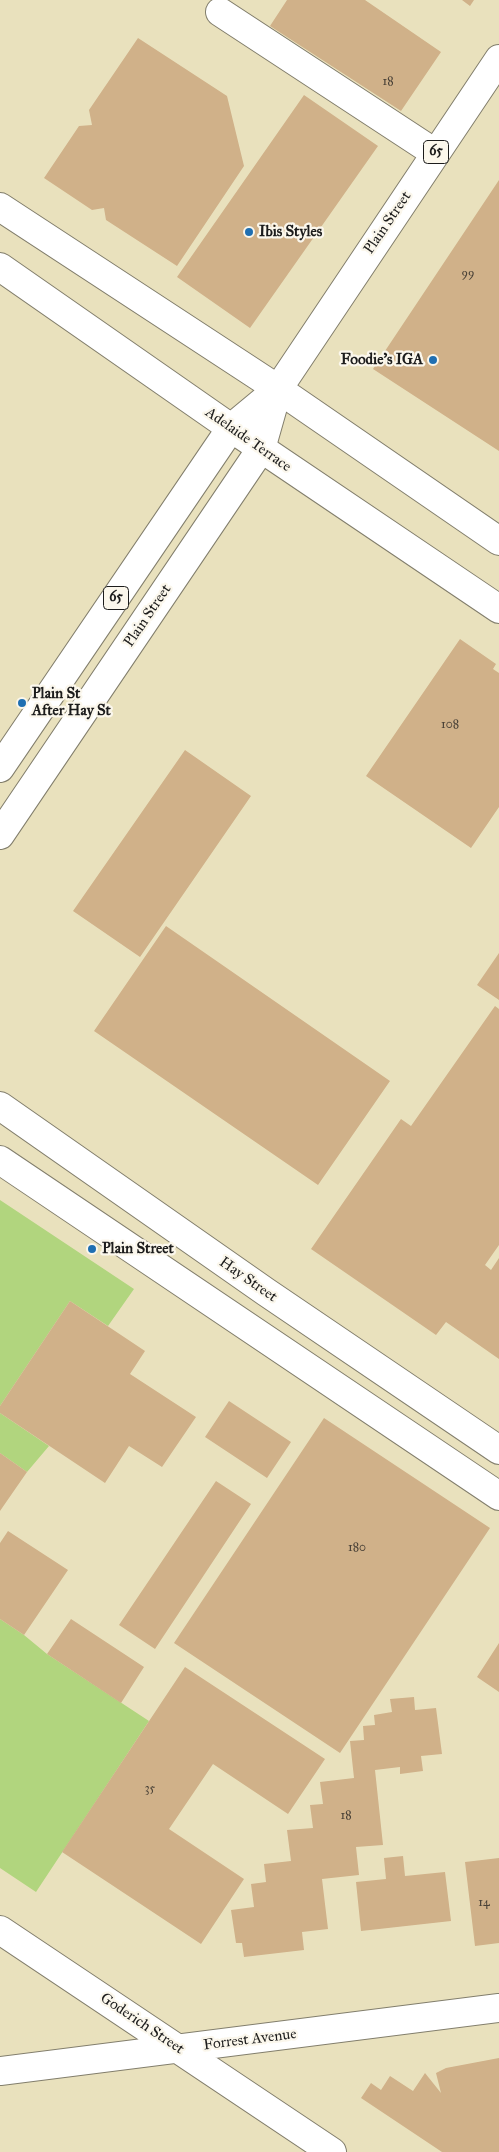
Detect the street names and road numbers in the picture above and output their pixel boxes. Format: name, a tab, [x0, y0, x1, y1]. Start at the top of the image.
road number: 65	[424, 140, 448, 163]
street label: Plain Street	[360, 188, 416, 258]
street label: Adelaide Terrace	[202, 404, 294, 476]
street label: Plain Street	[120, 581, 176, 651]
road number: 65	[104, 586, 128, 610]
street label: Hay Street	[216, 1254, 280, 1306]
street label: Goderich Street	[97, 1989, 187, 2059]
street label: Forrest Avenue	[202, 2025, 298, 2055]

